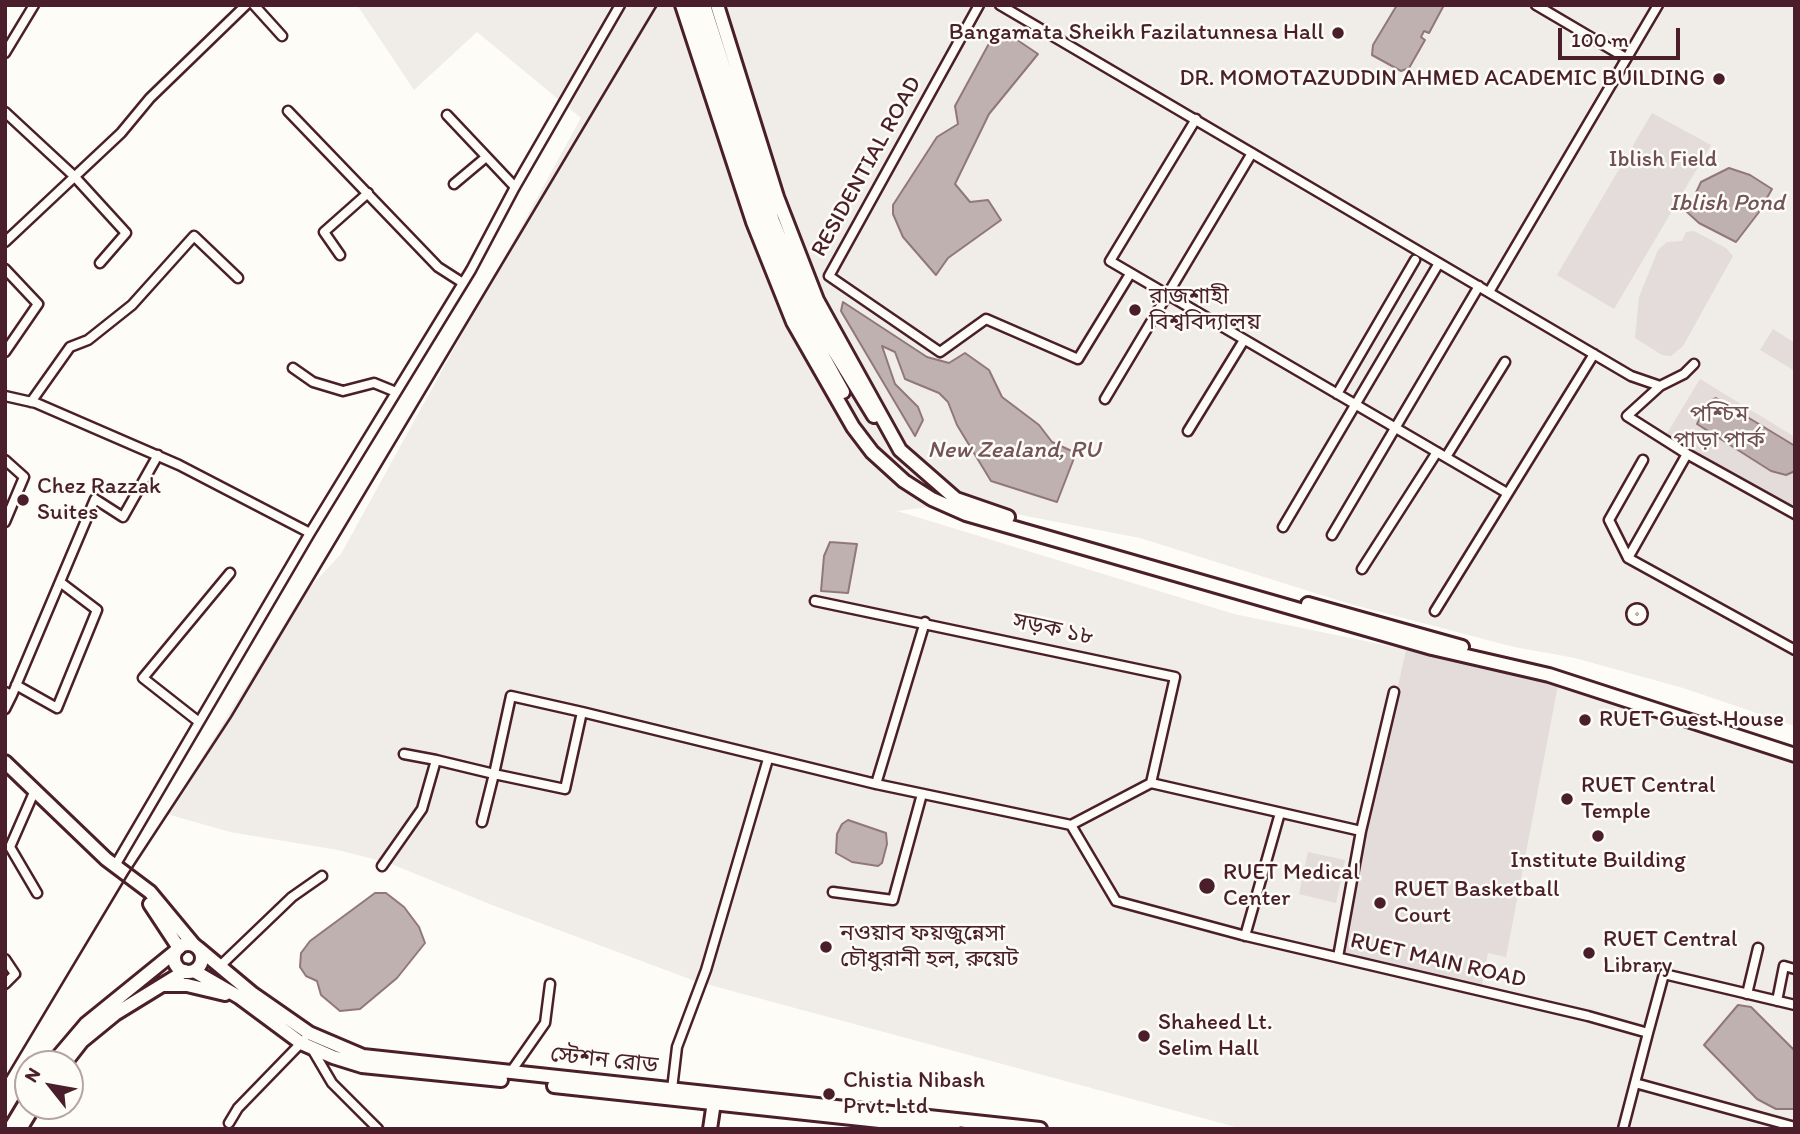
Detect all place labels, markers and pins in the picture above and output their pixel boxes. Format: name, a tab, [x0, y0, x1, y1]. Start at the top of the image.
place label: Bangamata Sheikh Fazilatunnesa Hall	[949, 19, 1324, 47]
marker: Bangamata Sheikh Fazilatunnesa Hall	[1330, 25, 1346, 41]
place label: DR. MOMOTAZUDDIN AHMED ACADEMIC BUILDING	[1179, 65, 1705, 93]
marker: DR. MOMOTAZUDDIN AHMED ACADEMIC BUILDING	[1711, 71, 1727, 87]
place label: রাজশাহী বিশ্ববিদ্যালয়	[1149, 283, 1261, 337]
marker: রাজশাহী বিশ্ববিদ্যালয়	[1127, 302, 1143, 318]
place label: Chez Razzak Suites	[37, 473, 161, 527]
marker: Chez Razzak Suites	[15, 492, 31, 508]
place label: RUET Guest House	[1599, 706, 1784, 734]
marker: RUET Guest House	[1577, 712, 1593, 728]
place label: RUET Central Temple	[1581, 772, 1715, 826]
marker: RUET Central Temple	[1559, 791, 1575, 807]
marker: Institute Building	[1590, 828, 1606, 844]
place label: Institute Building	[1510, 847, 1686, 875]
place label: RUET Medical Center	[1223, 859, 1360, 913]
marker: RUET Medical Center	[1197, 876, 1217, 896]
place label: RUET Basketball Court	[1394, 876, 1559, 930]
marker: RUET Basketball Court	[1372, 895, 1388, 911]
place label: নওয়াব ফয়জুন্নেসা চৌধুরানী হল, রুয়েট	[840, 920, 1019, 974]
place label: RUET Central Library	[1603, 926, 1737, 980]
marker: নওয়াব ফয়জুন্নেসা চৌধুরানী হল, রুয়েট	[818, 939, 834, 955]
marker: RUET Central Library	[1581, 945, 1597, 961]
place label: Shaheed Lt. Selim Hall	[1158, 1009, 1273, 1063]
marker: Shaheed Lt. Selim Hall	[1136, 1028, 1152, 1044]
place label: Chistia Nibash Prvt. Ltd	[843, 1067, 985, 1121]
marker: Chistia Nibash Prvt. Ltd	[821, 1086, 837, 1102]

